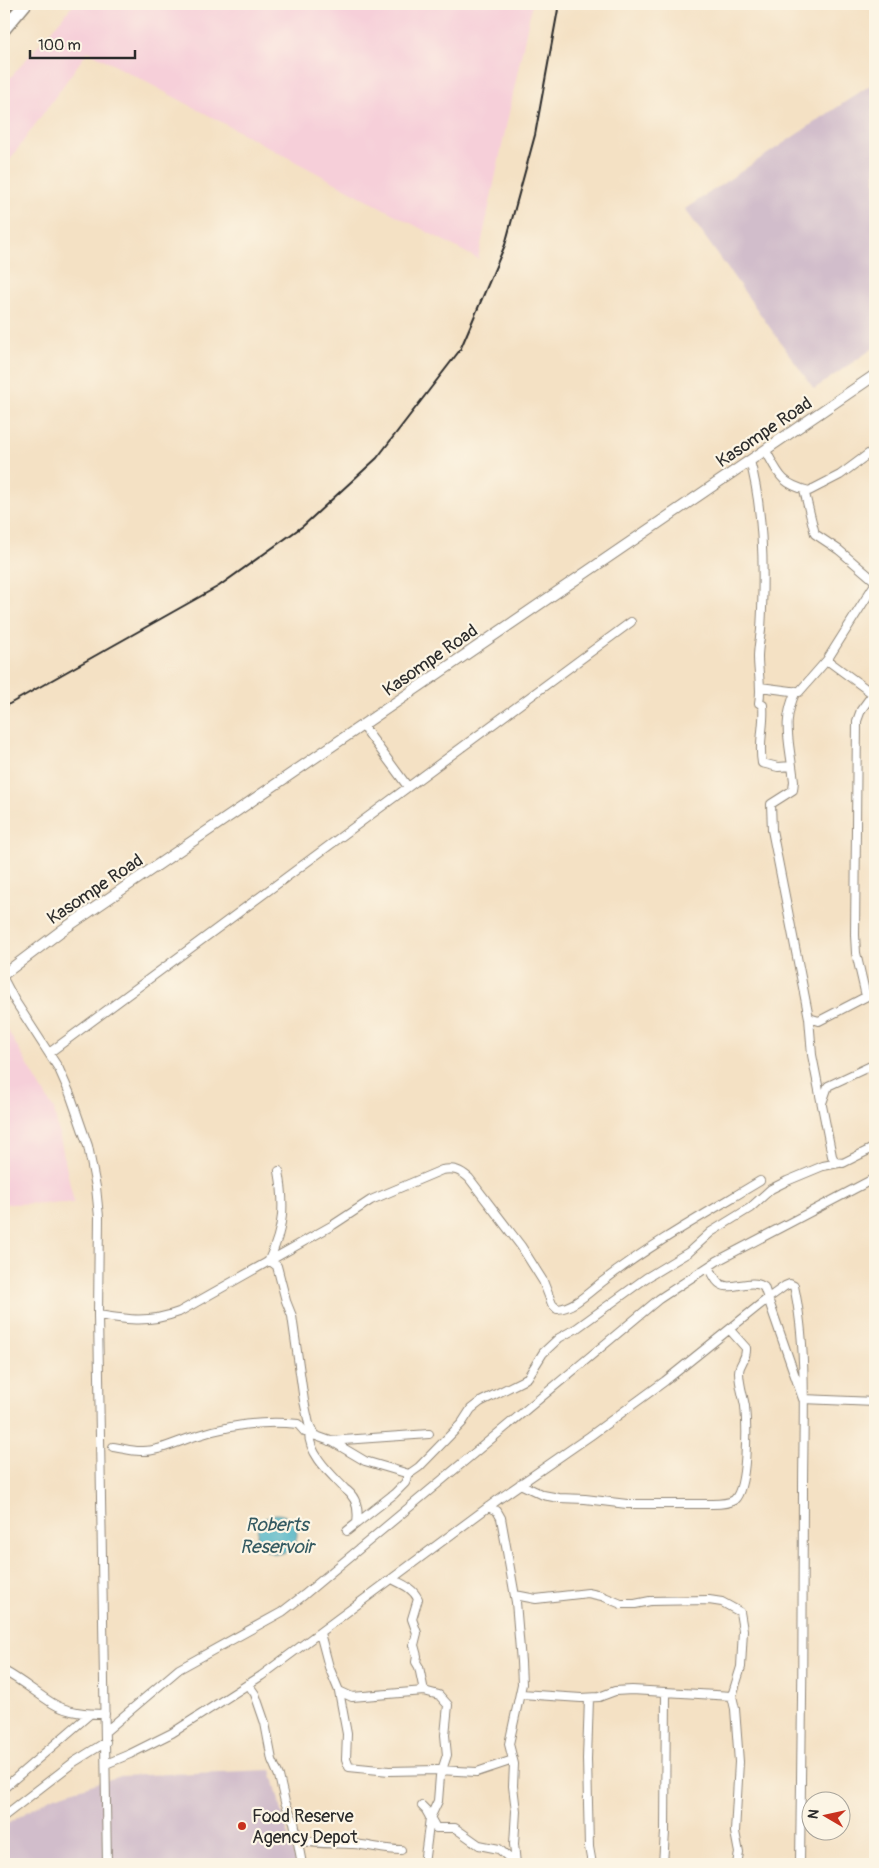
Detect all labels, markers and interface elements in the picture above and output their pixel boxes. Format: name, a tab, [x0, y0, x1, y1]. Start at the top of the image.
scale bar	[30, 28, 135, 60]
text: 100 m	[38, 36, 81, 55]
street label: Kasompe Road	[712, 392, 817, 473]
street label: Kasompe Road	[378, 619, 482, 702]
street label: Kasompe Road	[43, 849, 148, 930]
water label: Roberts Reservoir	[240, 1513, 316, 1559]
north arrow	[802, 1790, 852, 1840]
place label: Food Reserve Agency Depot	[252, 1805, 358, 1849]
text: N	[805, 1808, 823, 1820]
marker: Food Reserve Agency Depot	[236, 1820, 248, 1832]

